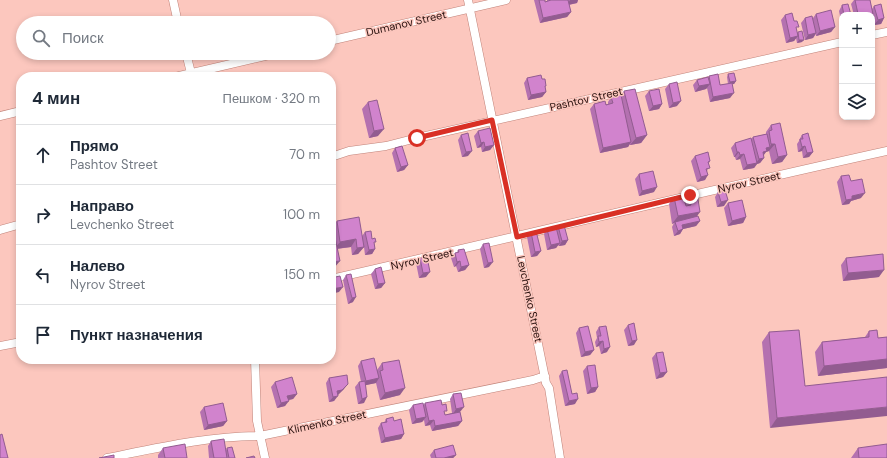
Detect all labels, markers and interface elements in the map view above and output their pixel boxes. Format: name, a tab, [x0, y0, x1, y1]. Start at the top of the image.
street label: Dumanov Street	[364, 7, 448, 39]
map controls	[839, 12, 875, 120]
button: +	[839, 12, 875, 48]
search box	[16, 16, 336, 60]
icon: search	[30, 27, 52, 49]
text: Поиск	[62, 28, 104, 48]
button: −	[839, 48, 875, 84]
street label: Pashtov Street	[548, 84, 624, 114]
button: layers	[839, 84, 875, 120]
text: 4 мин	[32, 87, 80, 109]
text: Пешком · 320 m	[223, 90, 320, 107]
route start	[408, 129, 426, 147]
text: Прямо	[70, 136, 119, 156]
icon: ahead	[32, 144, 54, 166]
text: 70 m	[289, 146, 320, 163]
text: Pashtov Street	[70, 156, 158, 173]
street label: Nyrov Street	[716, 168, 782, 196]
route end	[681, 186, 699, 204]
text: Направо	[70, 196, 134, 216]
icon: right	[32, 204, 54, 226]
text: 100 m	[283, 206, 320, 223]
text: Levchenko Street	[70, 216, 174, 233]
street label: Nyrov Street	[389, 245, 455, 273]
street label: Levchenko Street	[514, 254, 546, 344]
text: Налево	[70, 256, 125, 276]
icon: left	[32, 264, 54, 286]
text: 150 m	[284, 266, 320, 283]
text: Nyrov Street	[70, 276, 145, 293]
icon: arrive	[32, 324, 54, 346]
text: Пункт назначения	[70, 325, 203, 345]
street label: Klimenko Street	[287, 407, 367, 437]

